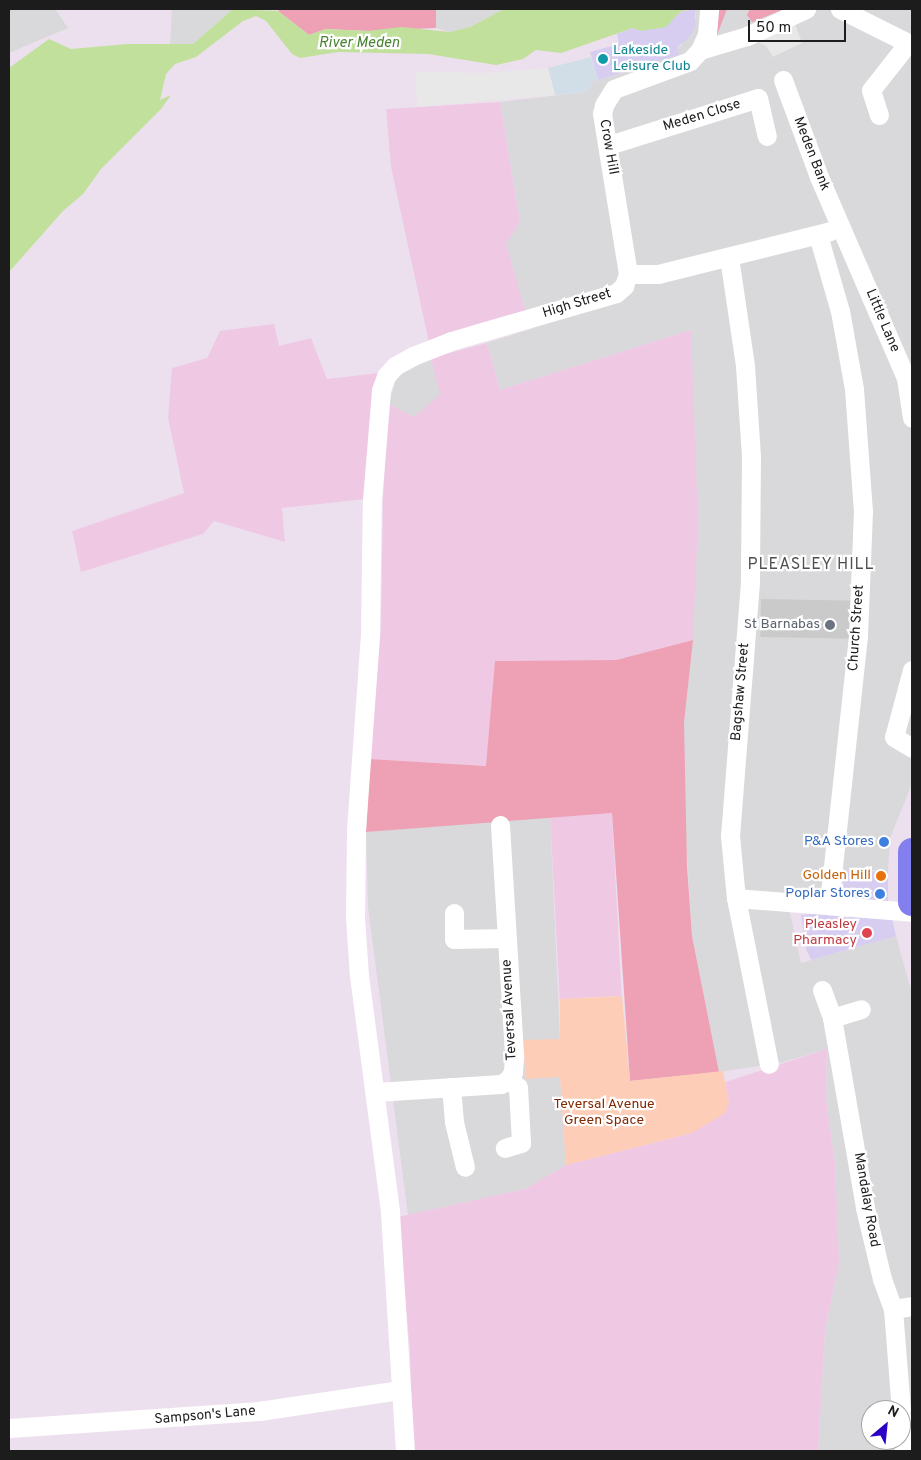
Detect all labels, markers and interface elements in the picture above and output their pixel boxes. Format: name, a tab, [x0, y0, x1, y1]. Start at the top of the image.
scale bar	[751, 10, 848, 42]
text: 50 m	[756, 19, 791, 38]
water label: River Meden	[319, 35, 399, 53]
place label: Lakeside Leisure Club	[613, 43, 691, 75]
marker: Lakeside Leisure Club	[597, 53, 609, 65]
street label: Meden Close	[661, 96, 743, 136]
street label: Meden Bank	[789, 115, 833, 193]
street label: Crow Hill	[595, 118, 621, 176]
street label: High Street	[541, 286, 613, 322]
street label: Little Lane	[861, 287, 903, 355]
district label: PLEASLEY HILL	[746, 555, 876, 575]
street label: Church Street	[846, 584, 868, 672]
place label: St Barnabas	[744, 617, 820, 633]
marker: St Barnabas	[824, 619, 836, 631]
street label: Bagshaw Street	[728, 642, 754, 742]
place label: P&A Stores	[803, 834, 874, 850]
marker: P&A Stores	[878, 836, 890, 848]
place label: Golden Hill	[802, 868, 871, 884]
marker: Golden Hill	[875, 870, 887, 882]
place label: Poplar Stores	[785, 886, 870, 902]
marker: Poplar Stores	[874, 888, 886, 900]
place label: Pleasley Pharmacy	[793, 917, 857, 950]
marker: Pleasley Pharmacy	[861, 927, 873, 939]
street label: Teversal Avenue	[499, 959, 521, 1061]
park label: Teversal Avenue Green Space	[553, 1097, 655, 1130]
street label: Mandalay Road	[849, 1151, 883, 1249]
north arrow	[861, 1400, 911, 1450]
text: N	[884, 1402, 901, 1422]
street label: Sampson's Lane	[154, 1403, 256, 1429]

